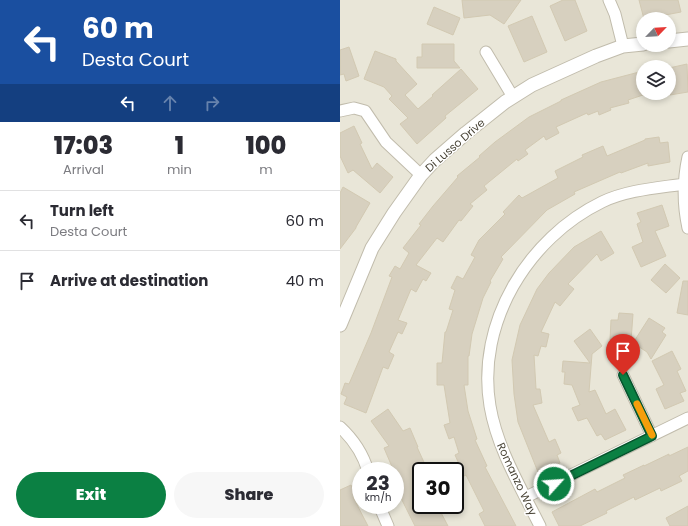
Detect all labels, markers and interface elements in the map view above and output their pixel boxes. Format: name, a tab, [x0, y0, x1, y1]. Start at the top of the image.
text: 60 m	[82, 9, 154, 48]
north arrow	[636, 12, 676, 52]
map controls	[636, 12, 676, 100]
icon: left	[16, 16, 68, 68]
text: Desta Court	[82, 47, 189, 72]
button: layers	[636, 60, 676, 100]
icon: left	[117, 92, 139, 114]
icon: ahead	[159, 92, 181, 114]
icon: right	[201, 92, 223, 114]
street label: Di Lusso Drive	[422, 114, 488, 175]
text: 17:03	[54, 129, 113, 162]
text: 1	[175, 129, 184, 162]
text: 100	[245, 129, 286, 162]
text: Arrival	[63, 160, 104, 179]
text: min	[167, 160, 192, 179]
text: m	[259, 160, 273, 179]
text: Turn left	[50, 200, 114, 221]
icon: left	[16, 210, 38, 232]
text: 60 m	[286, 210, 324, 231]
text: Desta Court	[50, 222, 127, 241]
icon: arrive	[16, 270, 38, 292]
text: Arrive at destination	[50, 270, 208, 291]
text: 40 m	[286, 270, 324, 291]
pin	[606, 334, 640, 375]
icon: arrive	[612, 340, 634, 362]
street label: Romanzo Way	[493, 440, 541, 519]
speed limit sign: 30	[412, 462, 464, 514]
position arrow	[533, 463, 575, 505]
text: 23	[366, 469, 390, 497]
button: Exit	[16, 472, 166, 518]
button: Share	[174, 472, 324, 518]
text: km/h	[365, 490, 391, 505]

